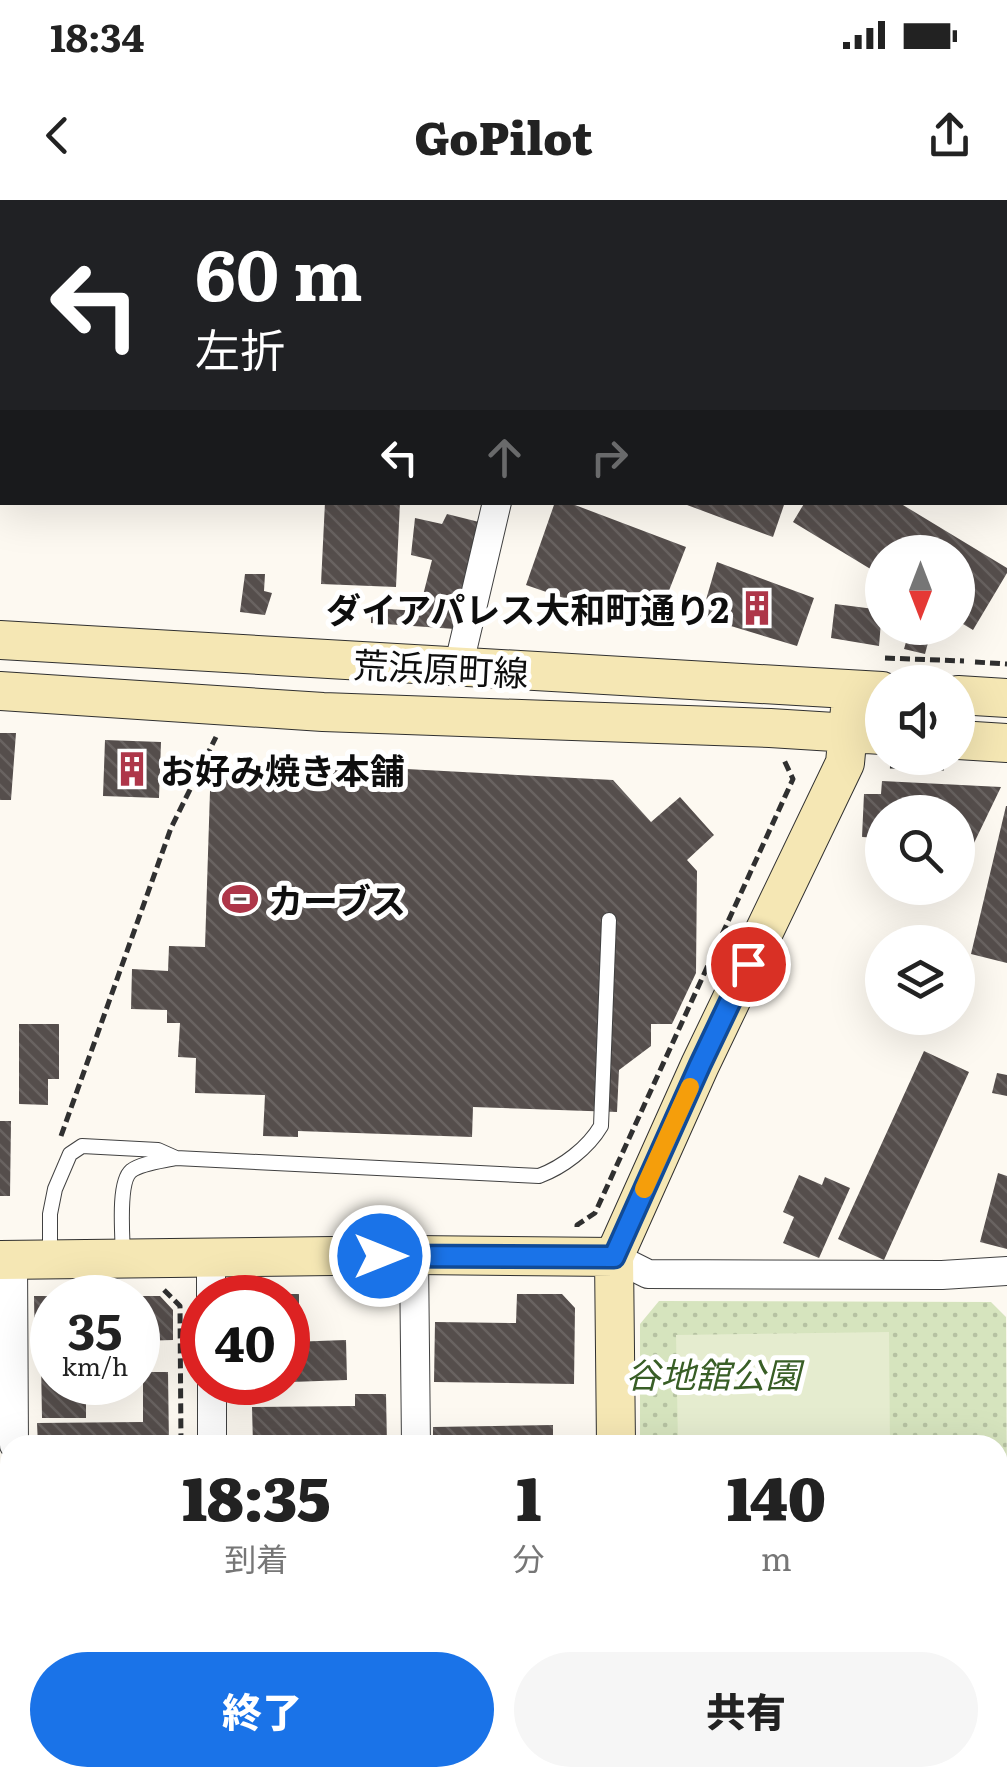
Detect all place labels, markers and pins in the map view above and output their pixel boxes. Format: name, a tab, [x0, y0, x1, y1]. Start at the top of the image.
place label: ダイアパレス大和町通り2	[326, 582, 729, 634]
building icon: ダイアパレス大和町通り2	[738, 589, 776, 627]
place label: お好み焼き本舗	[160, 743, 405, 795]
building icon: お好み焼き本舗	[113, 750, 151, 788]
place label: カーブス	[268, 873, 406, 925]
sports icon: カーブス	[221, 880, 259, 918]
pin	[706, 922, 791, 1007]

